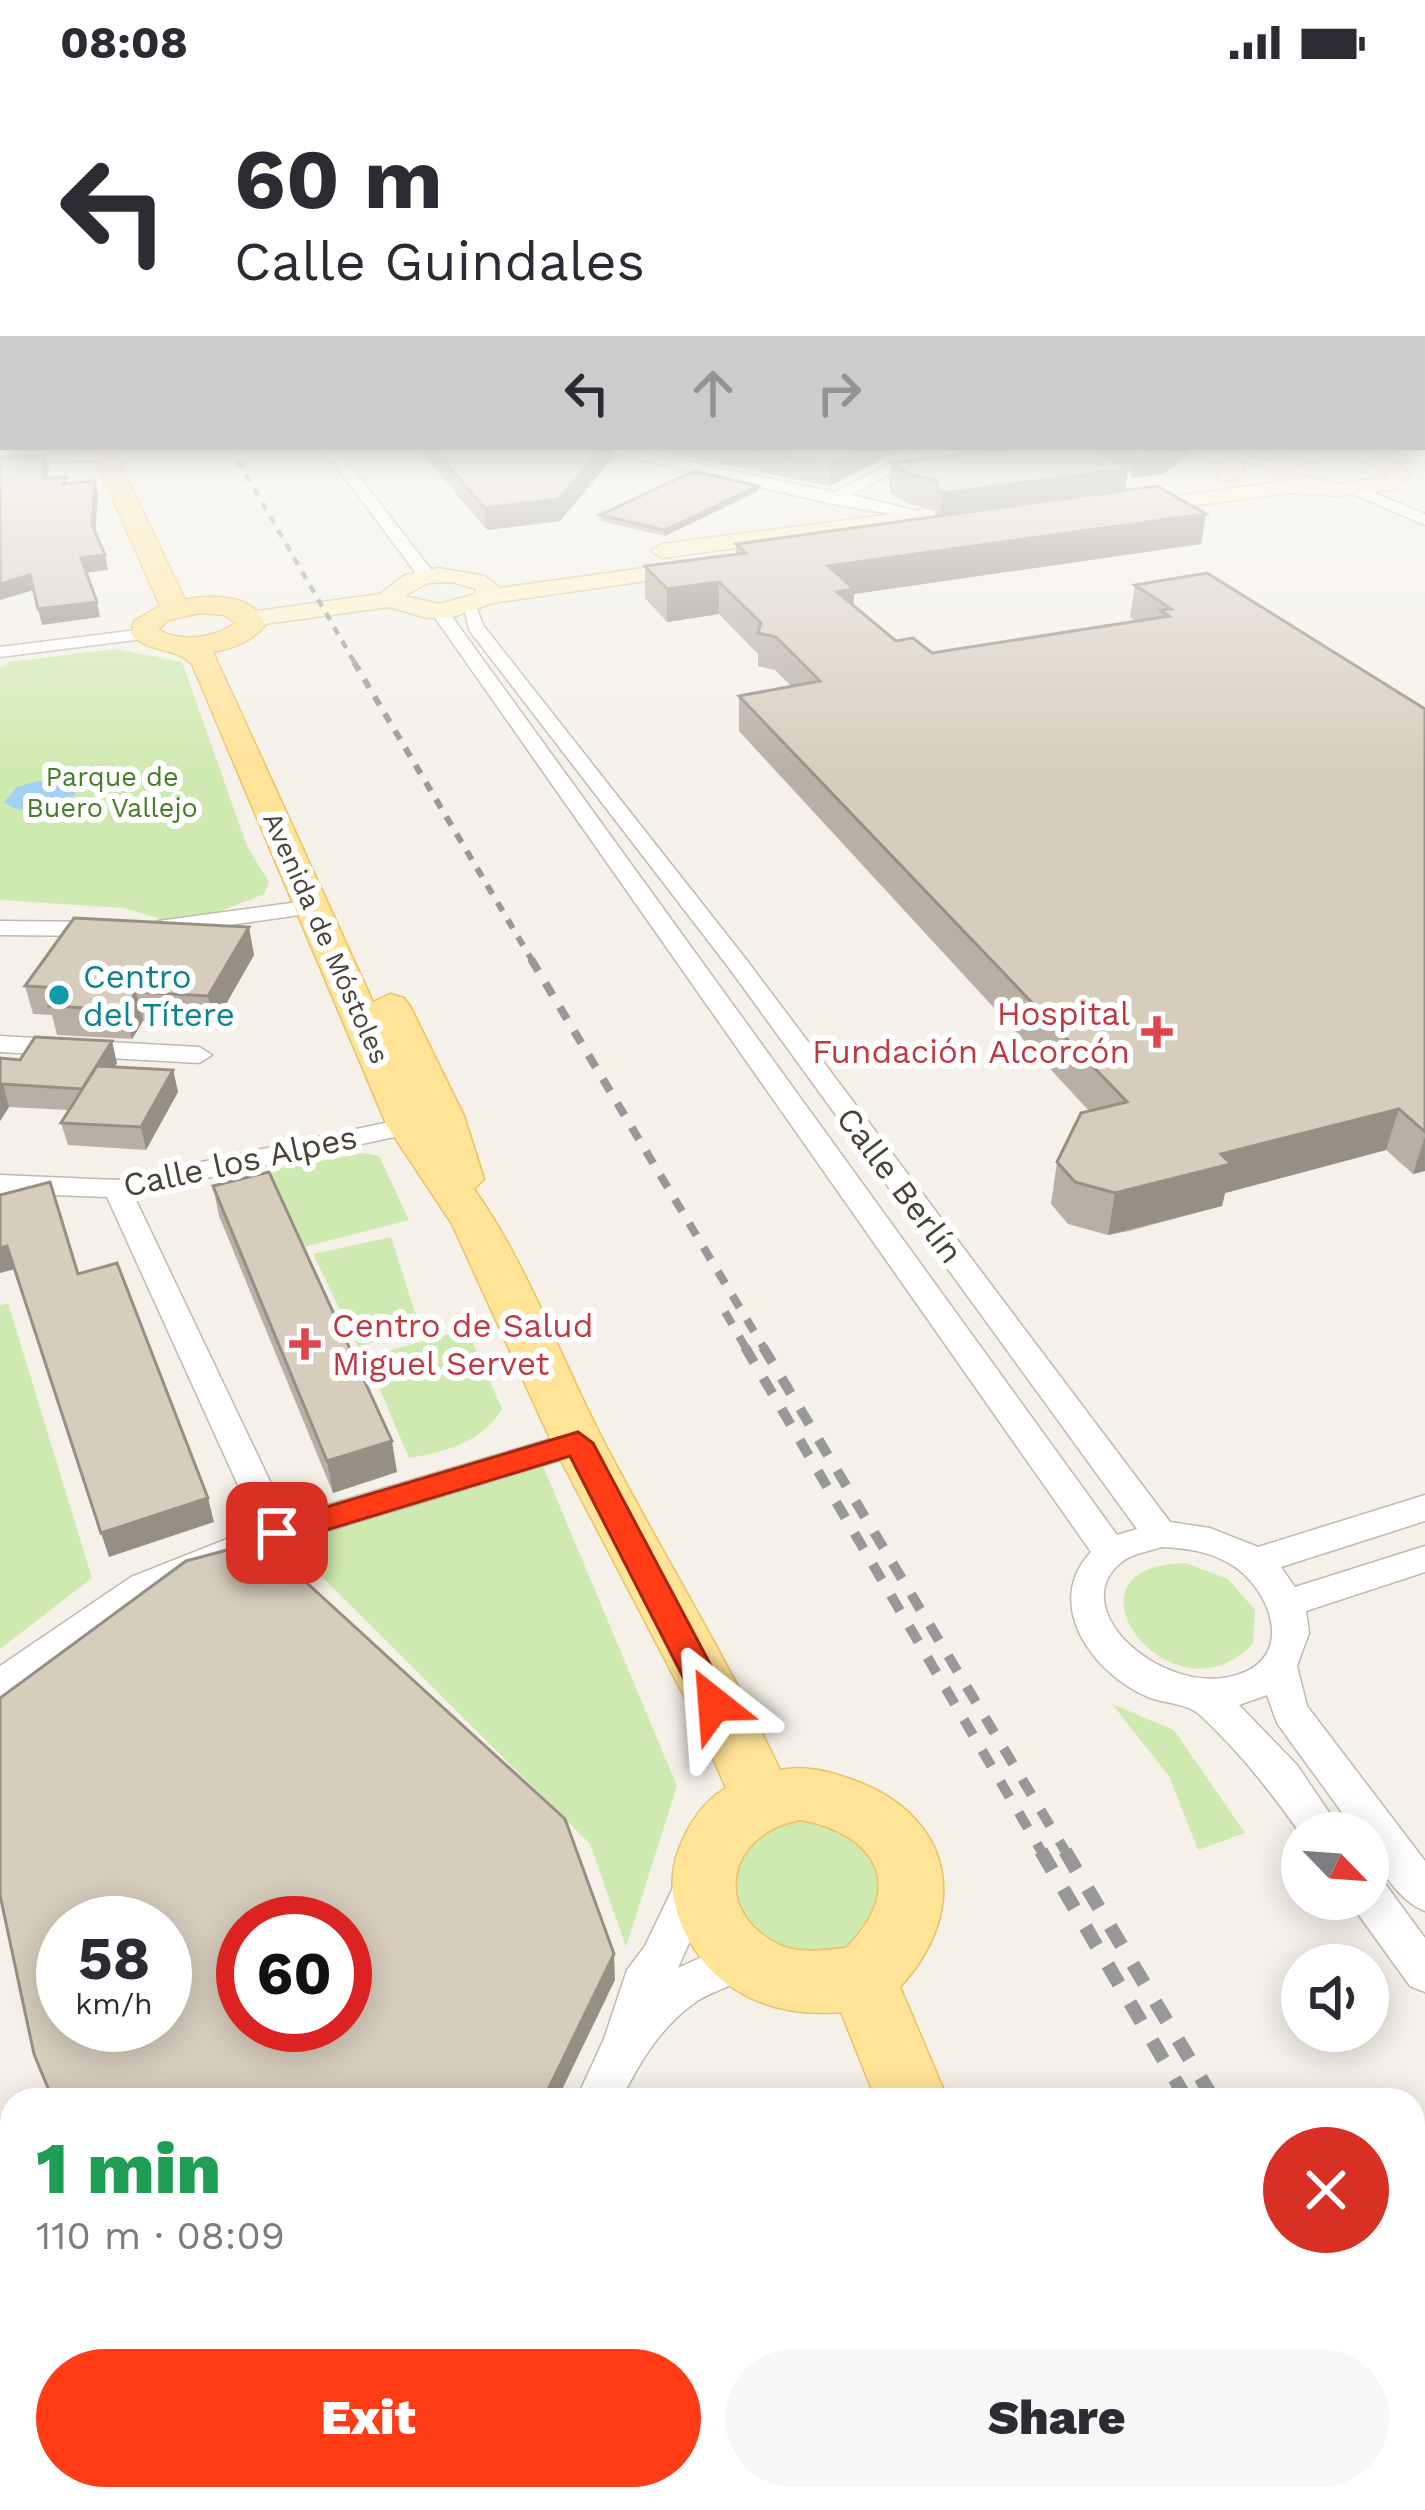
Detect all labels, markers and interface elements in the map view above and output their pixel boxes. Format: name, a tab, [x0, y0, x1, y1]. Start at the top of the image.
text: 08:08	[60, 16, 188, 69]
text: 60 m	[234, 130, 443, 228]
icon: left	[36, 132, 192, 288]
text: Calle Guindales	[234, 230, 645, 293]
icon: left	[554, 360, 620, 426]
icon: ahead	[680, 360, 746, 426]
icon: right	[806, 360, 872, 426]
park label: Parque de Buero Vallejo	[26, 761, 198, 824]
street label: Avenida de Móstoles	[256, 807, 396, 1069]
place label: Centro del Títere	[83, 957, 235, 1034]
marker: Centro del Títere	[46, 982, 72, 1008]
place label: Hospital Fundación Alcorcón	[812, 994, 1130, 1071]
marker: Hospital Fundación Alcorcón	[1141, 1016, 1173, 1048]
street label: Calle Berlín	[829, 1099, 971, 1271]
street label: Calle los Alpes	[120, 1117, 360, 1205]
place label: Centro de Salud Miguel Servet	[332, 1306, 593, 1383]
marker: Centro de Salud Miguel Servet	[289, 1328, 321, 1360]
pin	[226, 1482, 328, 1584]
icon: arrive	[244, 1500, 310, 1566]
position arrow	[651, 1641, 777, 1767]
north arrow	[1281, 1812, 1389, 1920]
map controls	[1281, 1812, 1389, 2052]
speed limit sign: 60	[216, 1896, 372, 2052]
text: 58	[78, 1923, 150, 1994]
button: sound	[1281, 1944, 1389, 2052]
text: km/h	[75, 1986, 153, 2021]
text: 1 min	[36, 2126, 221, 2210]
button: close	[1263, 2127, 1389, 2253]
text: 110 m · 08:09	[36, 2213, 285, 2258]
button: Exit	[36, 2349, 701, 2487]
button: Share	[725, 2349, 1389, 2487]

